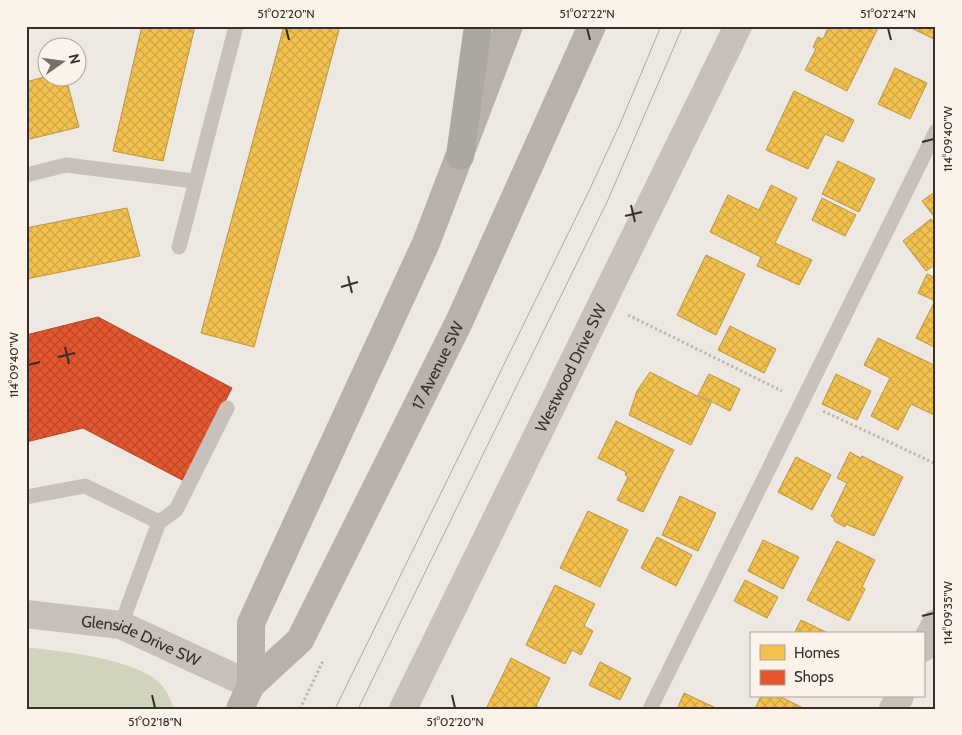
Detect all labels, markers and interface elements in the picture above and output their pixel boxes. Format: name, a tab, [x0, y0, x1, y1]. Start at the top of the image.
text: 51°02'20"N	[257, 6, 315, 21]
text: 51°02'22"N	[559, 6, 615, 21]
text: 51°02'24"N	[860, 6, 916, 21]
north arrow	[38, 38, 88, 88]
text: N	[65, 52, 85, 66]
text: 114°09'40"W	[940, 106, 955, 172]
street label: Westwood Drive SW	[531, 300, 610, 435]
street label: 17 Avenue SW	[407, 317, 468, 412]
text: 114°09'40"W	[6, 332, 21, 398]
text: 114°09'35"W	[940, 581, 955, 645]
street label: Glenside Drive SW	[80, 611, 204, 670]
legend	[750, 632, 924, 698]
text: Homes	[794, 644, 840, 662]
text: Shops	[794, 668, 834, 686]
text: 51°02'18"N	[128, 714, 182, 729]
text: 51°02'20"N	[426, 714, 484, 729]

